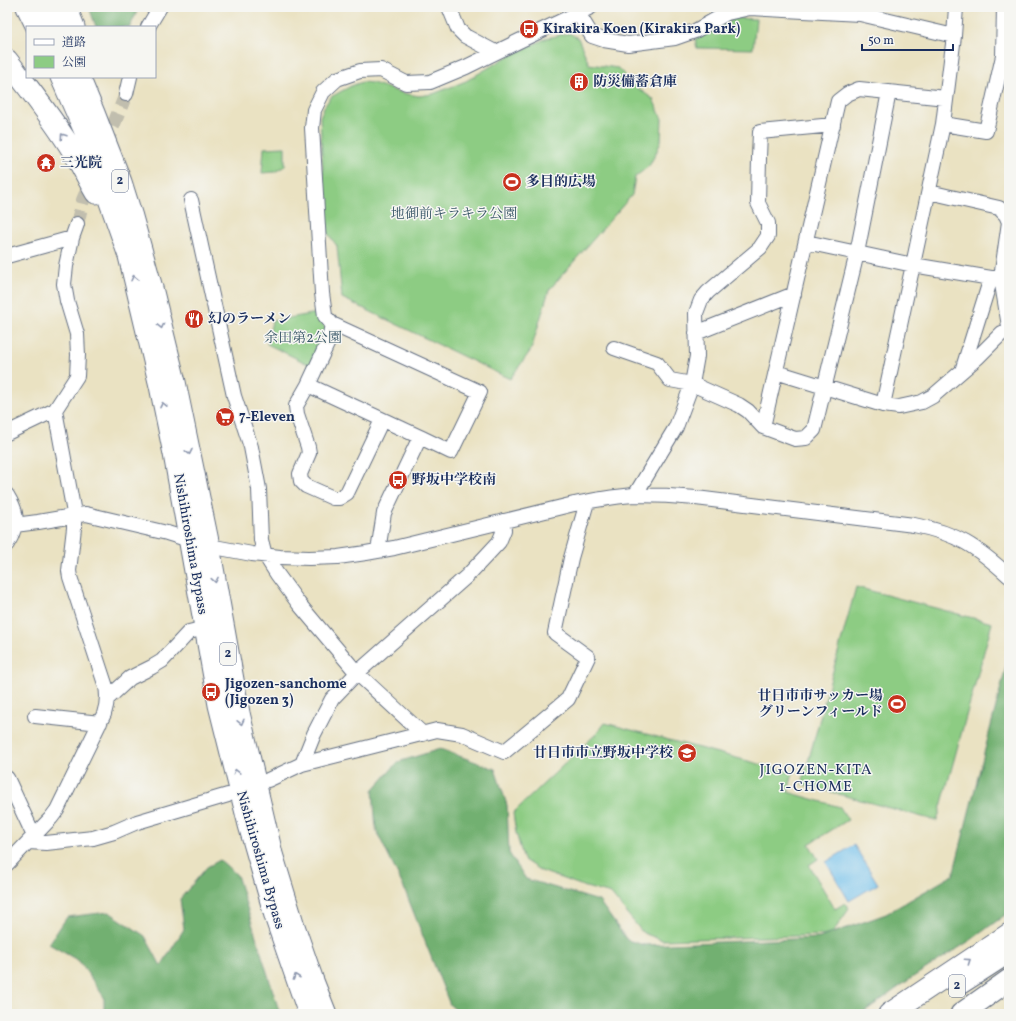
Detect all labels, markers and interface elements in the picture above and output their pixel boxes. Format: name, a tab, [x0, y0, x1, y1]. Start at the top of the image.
bus stop icon: Kirakira Koen (Kirakira Park)	[518, 18, 540, 40]
place label: Kirakira Koen (Kirakira Park)	[543, 20, 741, 39]
legend	[26, 26, 156, 78]
scale bar	[862, 26, 953, 52]
text: 50 m	[868, 33, 894, 49]
text: 道路	[62, 35, 86, 51]
text: 公園	[62, 55, 86, 71]
building icon: 防災備蓄倉庫	[568, 71, 590, 93]
place label: 防災備蓄倉庫	[593, 73, 677, 92]
one-way arrow	[60, 133, 68, 140]
temple icon: 三光院	[35, 152, 57, 174]
place label: 三光院	[60, 154, 102, 173]
road number: 2	[112, 170, 128, 192]
sports icon: 多目的広場	[501, 171, 523, 193]
place label: 多目的広場	[526, 173, 596, 192]
park label: 地御前キラキラ公園	[391, 205, 517, 224]
one-way arrow	[131, 275, 139, 281]
restaurant icon: 幻のラーメン	[183, 308, 205, 330]
place label: 幻のラーメン	[208, 310, 291, 329]
one-way arrow	[157, 322, 165, 329]
park label: 余田第2公園	[264, 329, 342, 348]
one-way arrow	[160, 401, 168, 408]
supermarket icon: 7-Eleven	[214, 406, 236, 428]
place label: 7-Eleven	[239, 408, 295, 427]
one-way arrow	[185, 449, 193, 456]
bus stop icon: 野坂中学校南	[387, 469, 409, 491]
place label: 野坂中学校南	[412, 471, 496, 490]
street label: Nishihiroshima Bypass	[168, 472, 212, 616]
one-way arrow	[210, 577, 219, 583]
road number: 2	[220, 643, 236, 665]
place label: Jigozen-sanchome (Jigozen 3)	[224, 675, 347, 710]
bus stop icon: Jigozen-sanchome (Jigozen 3)	[200, 681, 222, 703]
place label: 廿日市市サッカー場 グリーンフィールド	[757, 687, 883, 722]
sports icon: 廿日市市サッカー場 グリーンフィールド	[886, 693, 908, 715]
one-way arrow	[237, 718, 245, 725]
school or university icon: 廿日市市立野坂中学校	[676, 742, 698, 764]
place label: 廿日市市立野坂中学校	[533, 744, 673, 763]
district label: JIGOZEN-KITA 1-CHOME	[760, 760, 873, 798]
one-way arrow	[232, 769, 240, 775]
street label: Nishihiroshima Bypass	[231, 789, 289, 931]
one-way arrow	[964, 959, 971, 966]
one-way arrow	[292, 974, 301, 981]
road number: 2	[949, 975, 965, 997]

